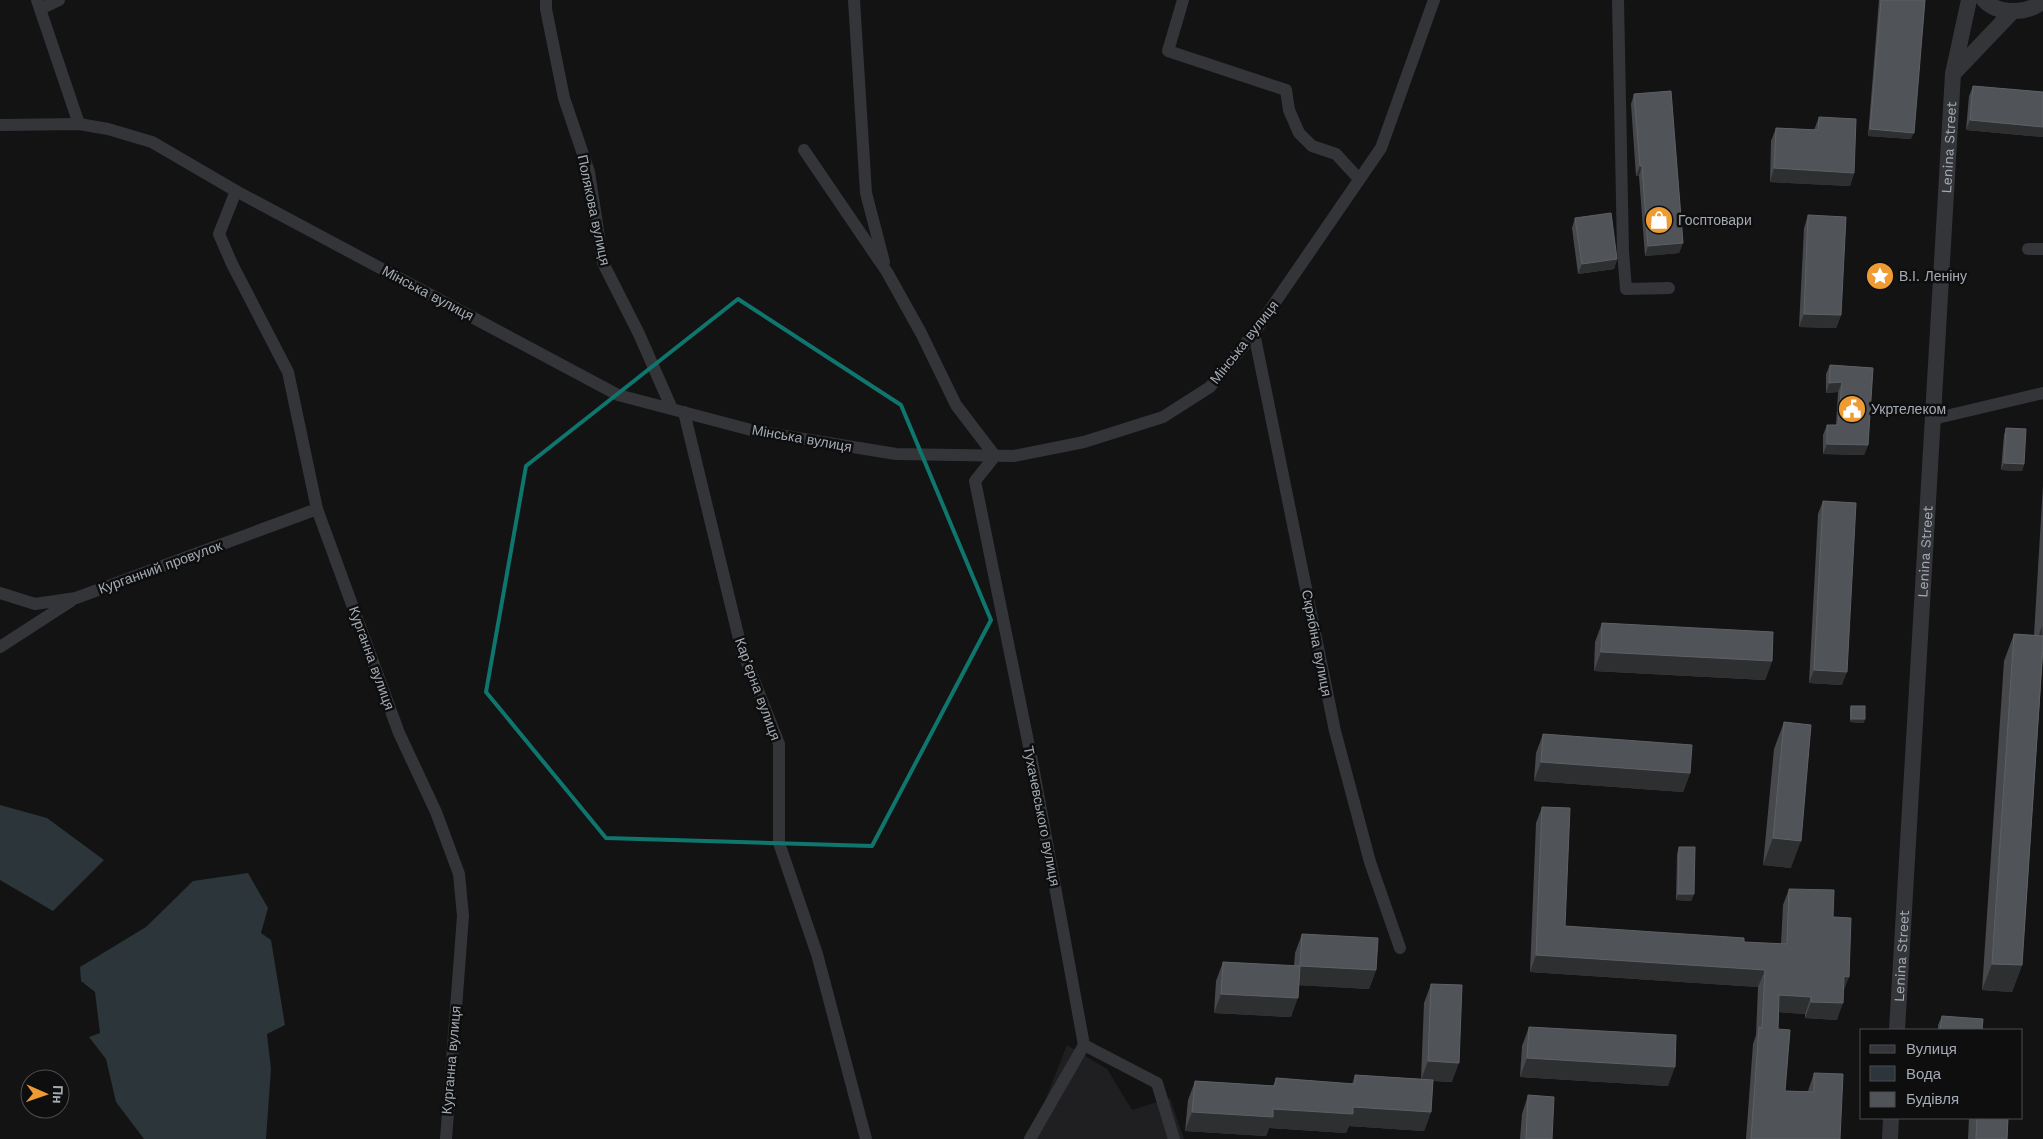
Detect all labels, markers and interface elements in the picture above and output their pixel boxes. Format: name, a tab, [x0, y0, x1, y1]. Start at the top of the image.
street label: Lenina Street	[1938, 101, 1959, 194]
street label: Полякова вулиця	[574, 153, 614, 267]
shop icon: Госптовари	[1644, 205, 1674, 235]
place label: Госптовари	[1678, 212, 1752, 228]
place icon: В.І. Леніну	[1865, 261, 1895, 291]
street label: Мінська вулиця	[380, 262, 476, 324]
place label: В.І. Леніну	[1899, 268, 1967, 284]
street label: Мінська вулиця	[1207, 297, 1281, 387]
public building icon: Укртелеком	[1837, 394, 1867, 424]
place label: Укртелеком	[1871, 401, 1946, 417]
street label: Мінська вулиця	[751, 421, 853, 455]
street label: Lenina Street	[1914, 505, 1936, 598]
street label: Курганний провулок	[96, 537, 225, 597]
street label: Скрябіна вулиця	[1299, 588, 1335, 698]
street label: Курганна вулиця	[346, 604, 398, 712]
street label: Кар’єрна вулиця	[732, 636, 784, 742]
street label: Тухачевського вулиця	[1021, 744, 1063, 888]
street label: Lenina Street	[1891, 910, 1912, 1002]
street label: Курганна вулиця	[438, 1005, 464, 1115]
legend	[1860, 1029, 2023, 1119]
text: Вулиця	[1906, 1040, 1957, 1058]
text: Вода	[1906, 1065, 1942, 1083]
north arrow	[20, 1069, 70, 1119]
text: Пн	[50, 1085, 66, 1104]
text: Будівля	[1906, 1090, 1959, 1108]

